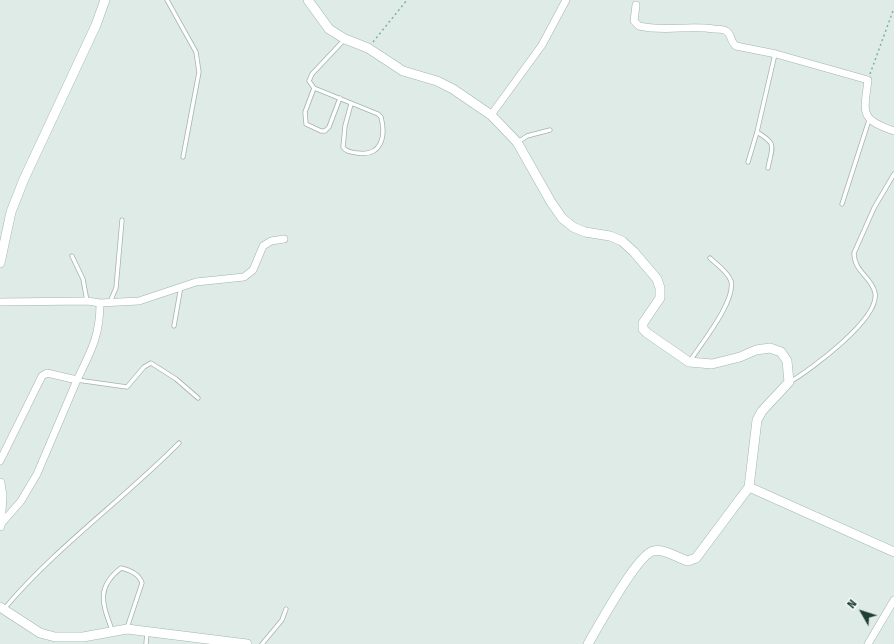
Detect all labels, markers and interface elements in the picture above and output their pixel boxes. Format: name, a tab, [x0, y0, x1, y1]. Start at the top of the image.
north arrow	[842, 592, 882, 632]
text: N	[845, 597, 860, 611]

